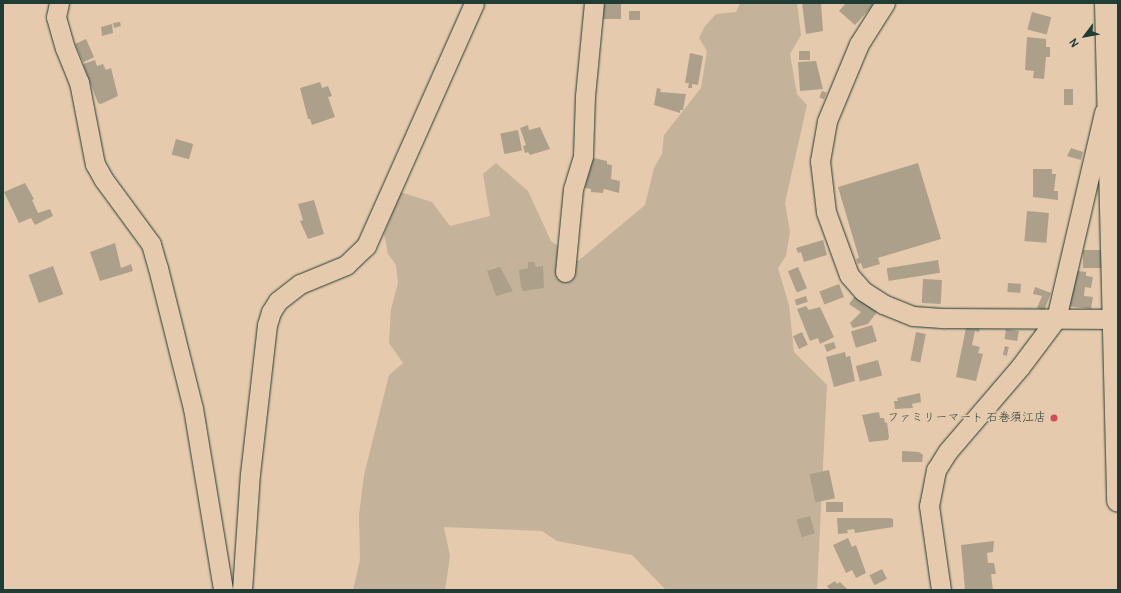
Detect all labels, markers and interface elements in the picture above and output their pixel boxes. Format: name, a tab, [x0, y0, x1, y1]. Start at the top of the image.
north arrow	[1065, 16, 1105, 56]
text: N	[1067, 36, 1082, 49]
place label: ファミリーマート 石巻須江店	[887, 411, 1046, 425]
marker: ファミリーマート 石巻須江店	[1049, 413, 1059, 423]

